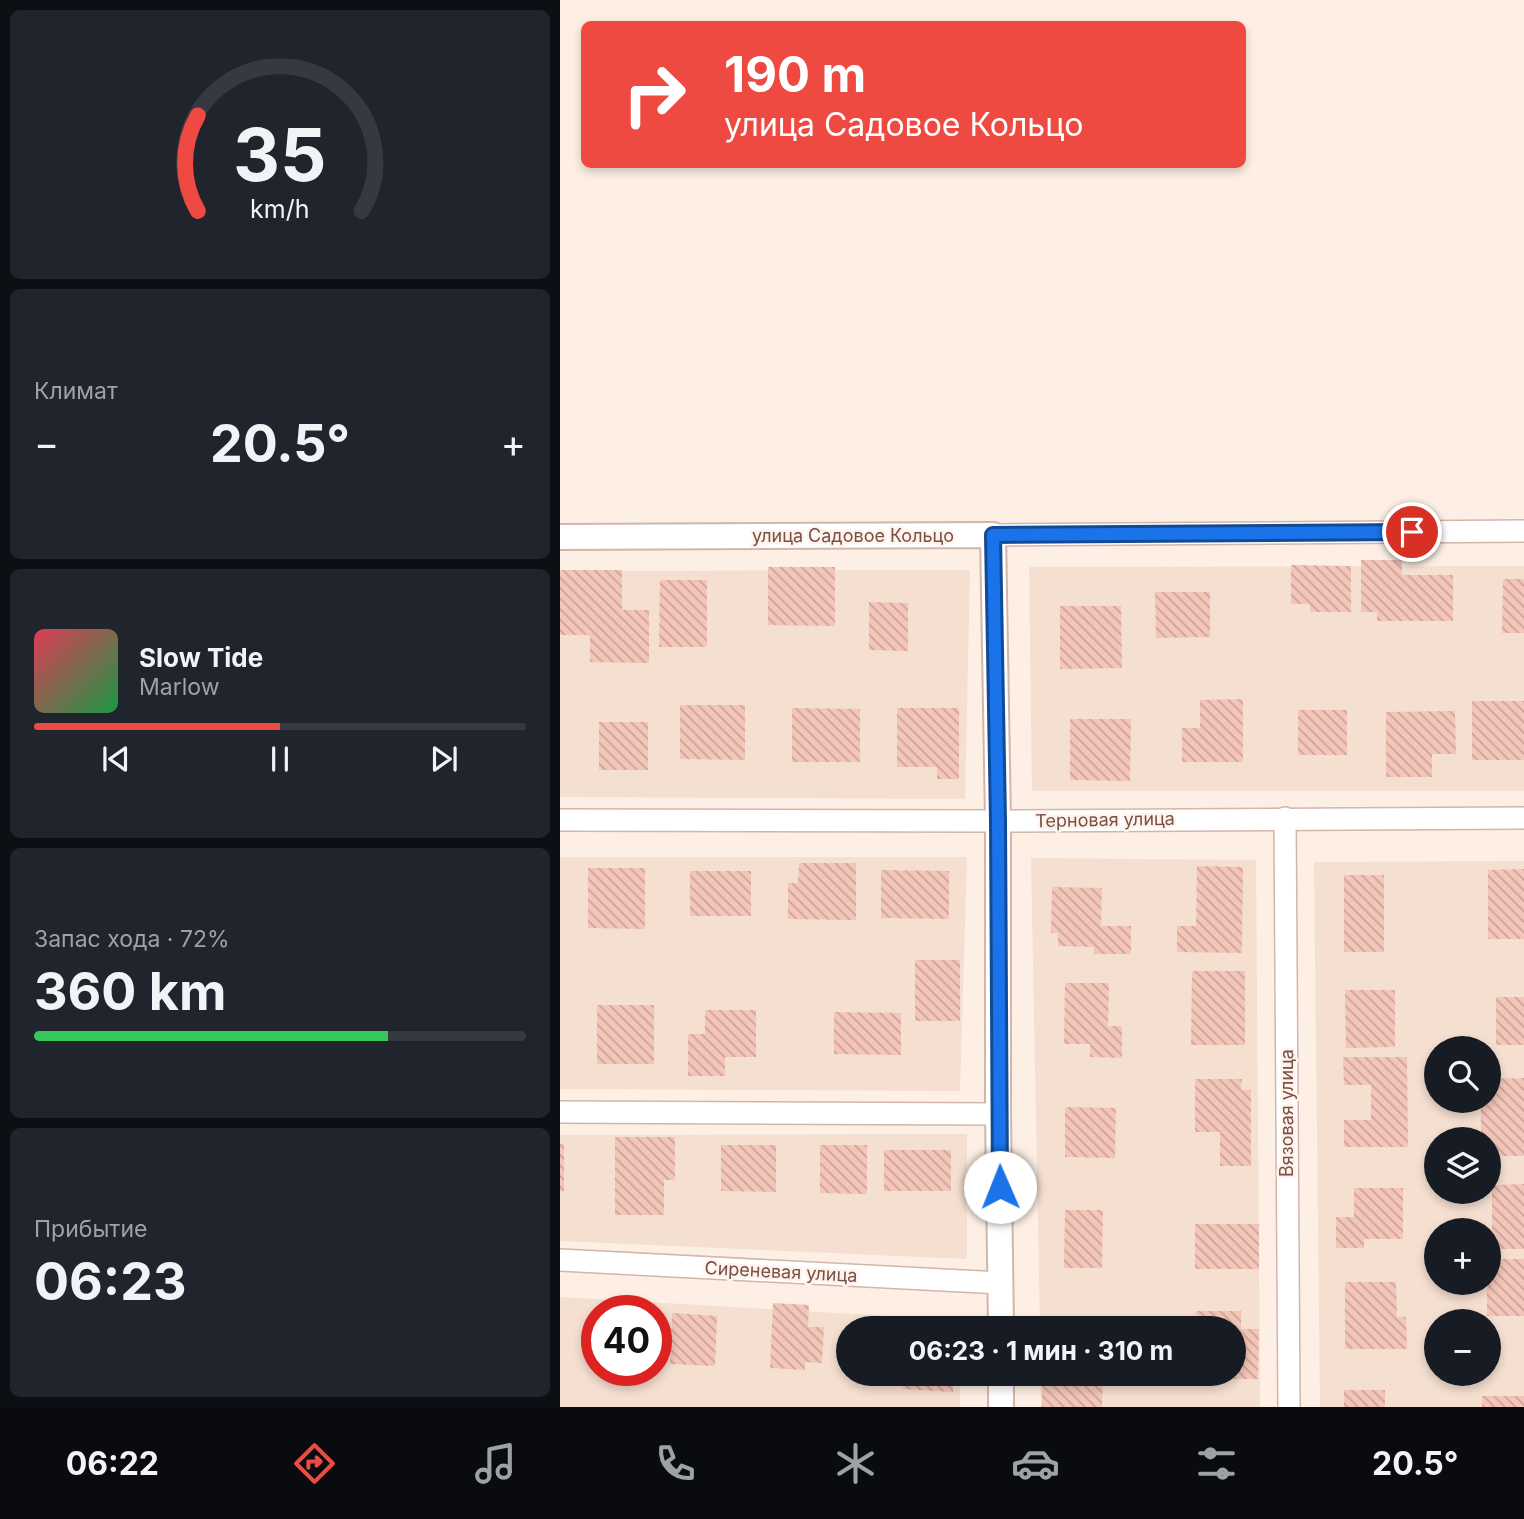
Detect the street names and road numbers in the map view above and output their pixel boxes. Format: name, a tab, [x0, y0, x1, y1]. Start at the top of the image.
street label: улица Садовое Кольцо	[752, 525, 954, 546]
street label: Терновая улица	[1035, 808, 1175, 831]
street label: Вязовая улица	[1276, 1049, 1297, 1177]
street label: Сиреневая улица	[704, 1257, 858, 1286]

